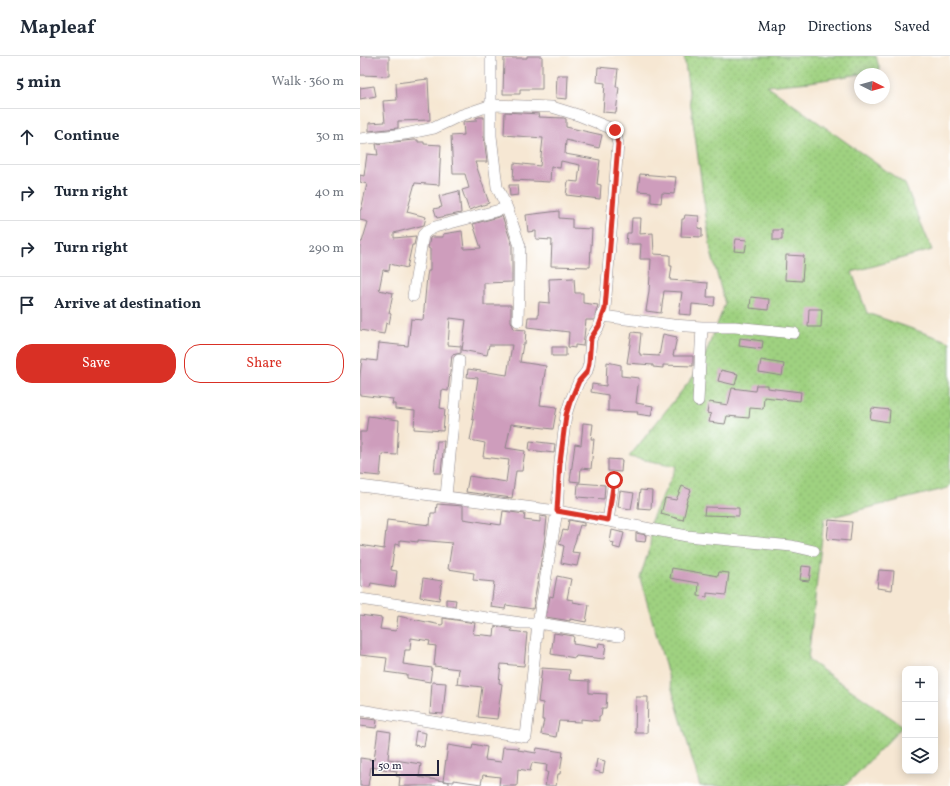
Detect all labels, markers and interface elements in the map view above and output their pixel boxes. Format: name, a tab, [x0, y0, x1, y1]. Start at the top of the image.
text: Mapleaf	[20, 15, 95, 41]
text: Map	[758, 18, 786, 37]
text: Directions	[808, 18, 872, 37]
text: Saved	[894, 18, 930, 37]
north arrow	[854, 68, 890, 104]
text: 5 min	[16, 71, 61, 94]
text: Walk · 360 m	[272, 73, 344, 91]
route end	[606, 121, 624, 139]
icon: ahead	[16, 126, 38, 148]
text: Continue	[54, 126, 119, 147]
text: 30 m	[316, 128, 344, 146]
icon: right	[16, 182, 38, 204]
text: Turn right	[54, 182, 128, 203]
text: 40 m	[315, 184, 344, 202]
icon: right	[16, 238, 38, 260]
text: Turn right	[54, 238, 128, 259]
text: 290 m	[308, 240, 344, 258]
icon: arrive	[16, 294, 38, 316]
text: Arrive at destination	[54, 294, 201, 315]
button: Save	[16, 344, 176, 383]
button: Share	[184, 344, 344, 383]
route start	[605, 471, 623, 489]
map controls	[902, 666, 938, 774]
button: +	[902, 666, 938, 702]
button: −	[902, 702, 938, 738]
button: layers	[902, 738, 938, 774]
scale bar	[372, 758, 439, 777]
text: 50 m	[378, 759, 402, 774]

